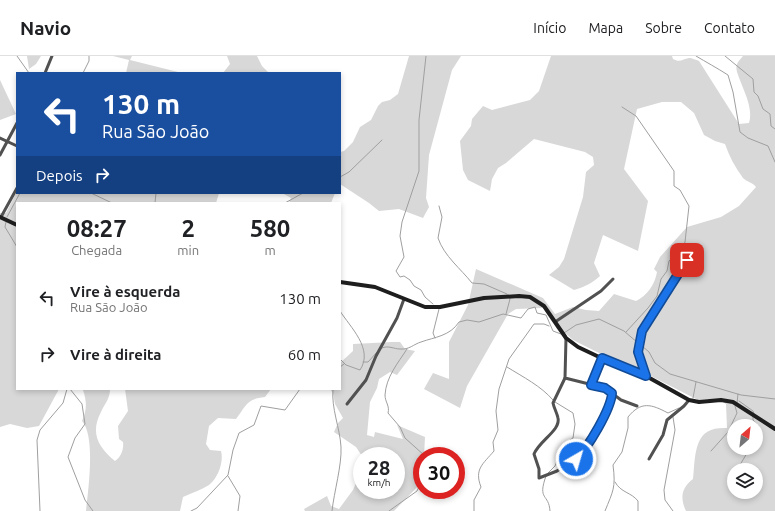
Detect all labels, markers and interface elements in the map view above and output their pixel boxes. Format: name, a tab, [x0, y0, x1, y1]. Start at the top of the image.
text: Navio	[20, 17, 71, 39]
text: Início	[533, 20, 566, 36]
text: Mapa	[588, 20, 623, 36]
text: Sobre	[645, 20, 682, 36]
text: Contato	[704, 20, 755, 36]
icon: left	[36, 88, 88, 140]
text: 130 m	[102, 88, 180, 119]
text: Rua São João	[102, 121, 209, 141]
icon: right	[91, 164, 113, 186]
text: Depois	[36, 167, 83, 184]
text: 08:27	[67, 215, 127, 242]
text: 2	[181, 215, 195, 242]
text: 580	[250, 215, 290, 242]
text: Chegada	[71, 243, 122, 257]
text: min	[177, 243, 199, 257]
text: m	[264, 243, 276, 257]
pin	[670, 243, 704, 277]
icon: arrive	[676, 249, 698, 271]
text: Vire à esquerda	[70, 283, 180, 300]
icon: left	[36, 287, 58, 309]
text: 130 m	[279, 290, 321, 307]
text: Rua São João	[70, 300, 148, 314]
icon: right	[36, 343, 58, 365]
text: Vire à direita	[70, 346, 162, 363]
text: 60 m	[288, 346, 321, 363]
north arrow	[727, 419, 763, 455]
map controls	[727, 419, 763, 499]
position arrow	[555, 438, 597, 480]
speed limit sign: 30	[413, 447, 465, 499]
text: 28	[368, 456, 390, 479]
button: layers	[727, 463, 763, 499]
text: km/h	[367, 477, 391, 488]

